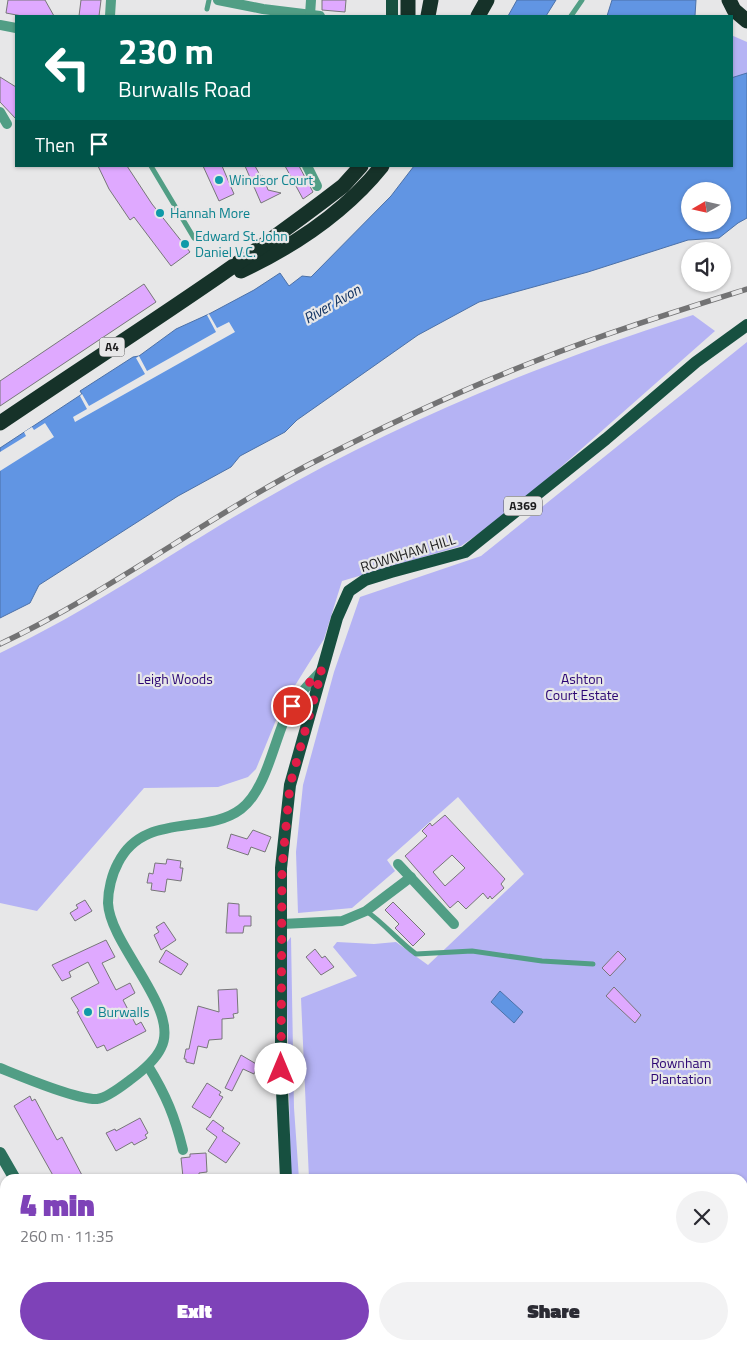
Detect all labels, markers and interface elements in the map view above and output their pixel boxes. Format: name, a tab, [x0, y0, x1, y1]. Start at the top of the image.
text: 230 m	[118, 24, 214, 78]
icon: left	[35, 35, 100, 100]
text: Burwalls Road	[118, 72, 251, 106]
text: Then	[35, 130, 75, 159]
icon: arrive	[85, 130, 113, 158]
place label: Windsor Court	[229, 169, 313, 190]
marker: Windsor Court	[213, 174, 225, 186]
north arrow	[681, 182, 731, 232]
map controls	[681, 182, 731, 292]
place label: Hannah More	[170, 202, 250, 223]
marker: Hannah More	[154, 207, 166, 219]
place label: Edward St. John Daniel V.C.	[195, 225, 288, 262]
marker: Edward St. John Daniel V.C.	[179, 238, 191, 250]
button: sound	[681, 242, 731, 292]
water label: River Avon	[299, 278, 365, 329]
road number: A4	[100, 338, 124, 357]
road number: A369	[504, 496, 542, 516]
street label: ROWNHAM HILL	[358, 528, 458, 577]
park label: Leigh Woods	[137, 668, 213, 689]
park label: Ashton Court Estate	[545, 668, 619, 705]
pin	[271, 685, 313, 727]
icon: arrive	[278, 692, 306, 720]
place label: Burwalls	[98, 1001, 150, 1022]
marker: Burwalls	[82, 1006, 94, 1018]
position arrow	[254, 1042, 306, 1094]
park label: Rownham Plantation	[651, 1052, 711, 1089]
text: 4 min	[20, 1182, 95, 1228]
button: close	[676, 1191, 728, 1243]
text: 260 m · 11:35	[20, 1224, 114, 1248]
button: Exit	[20, 1282, 369, 1340]
button: Share	[379, 1282, 728, 1340]

